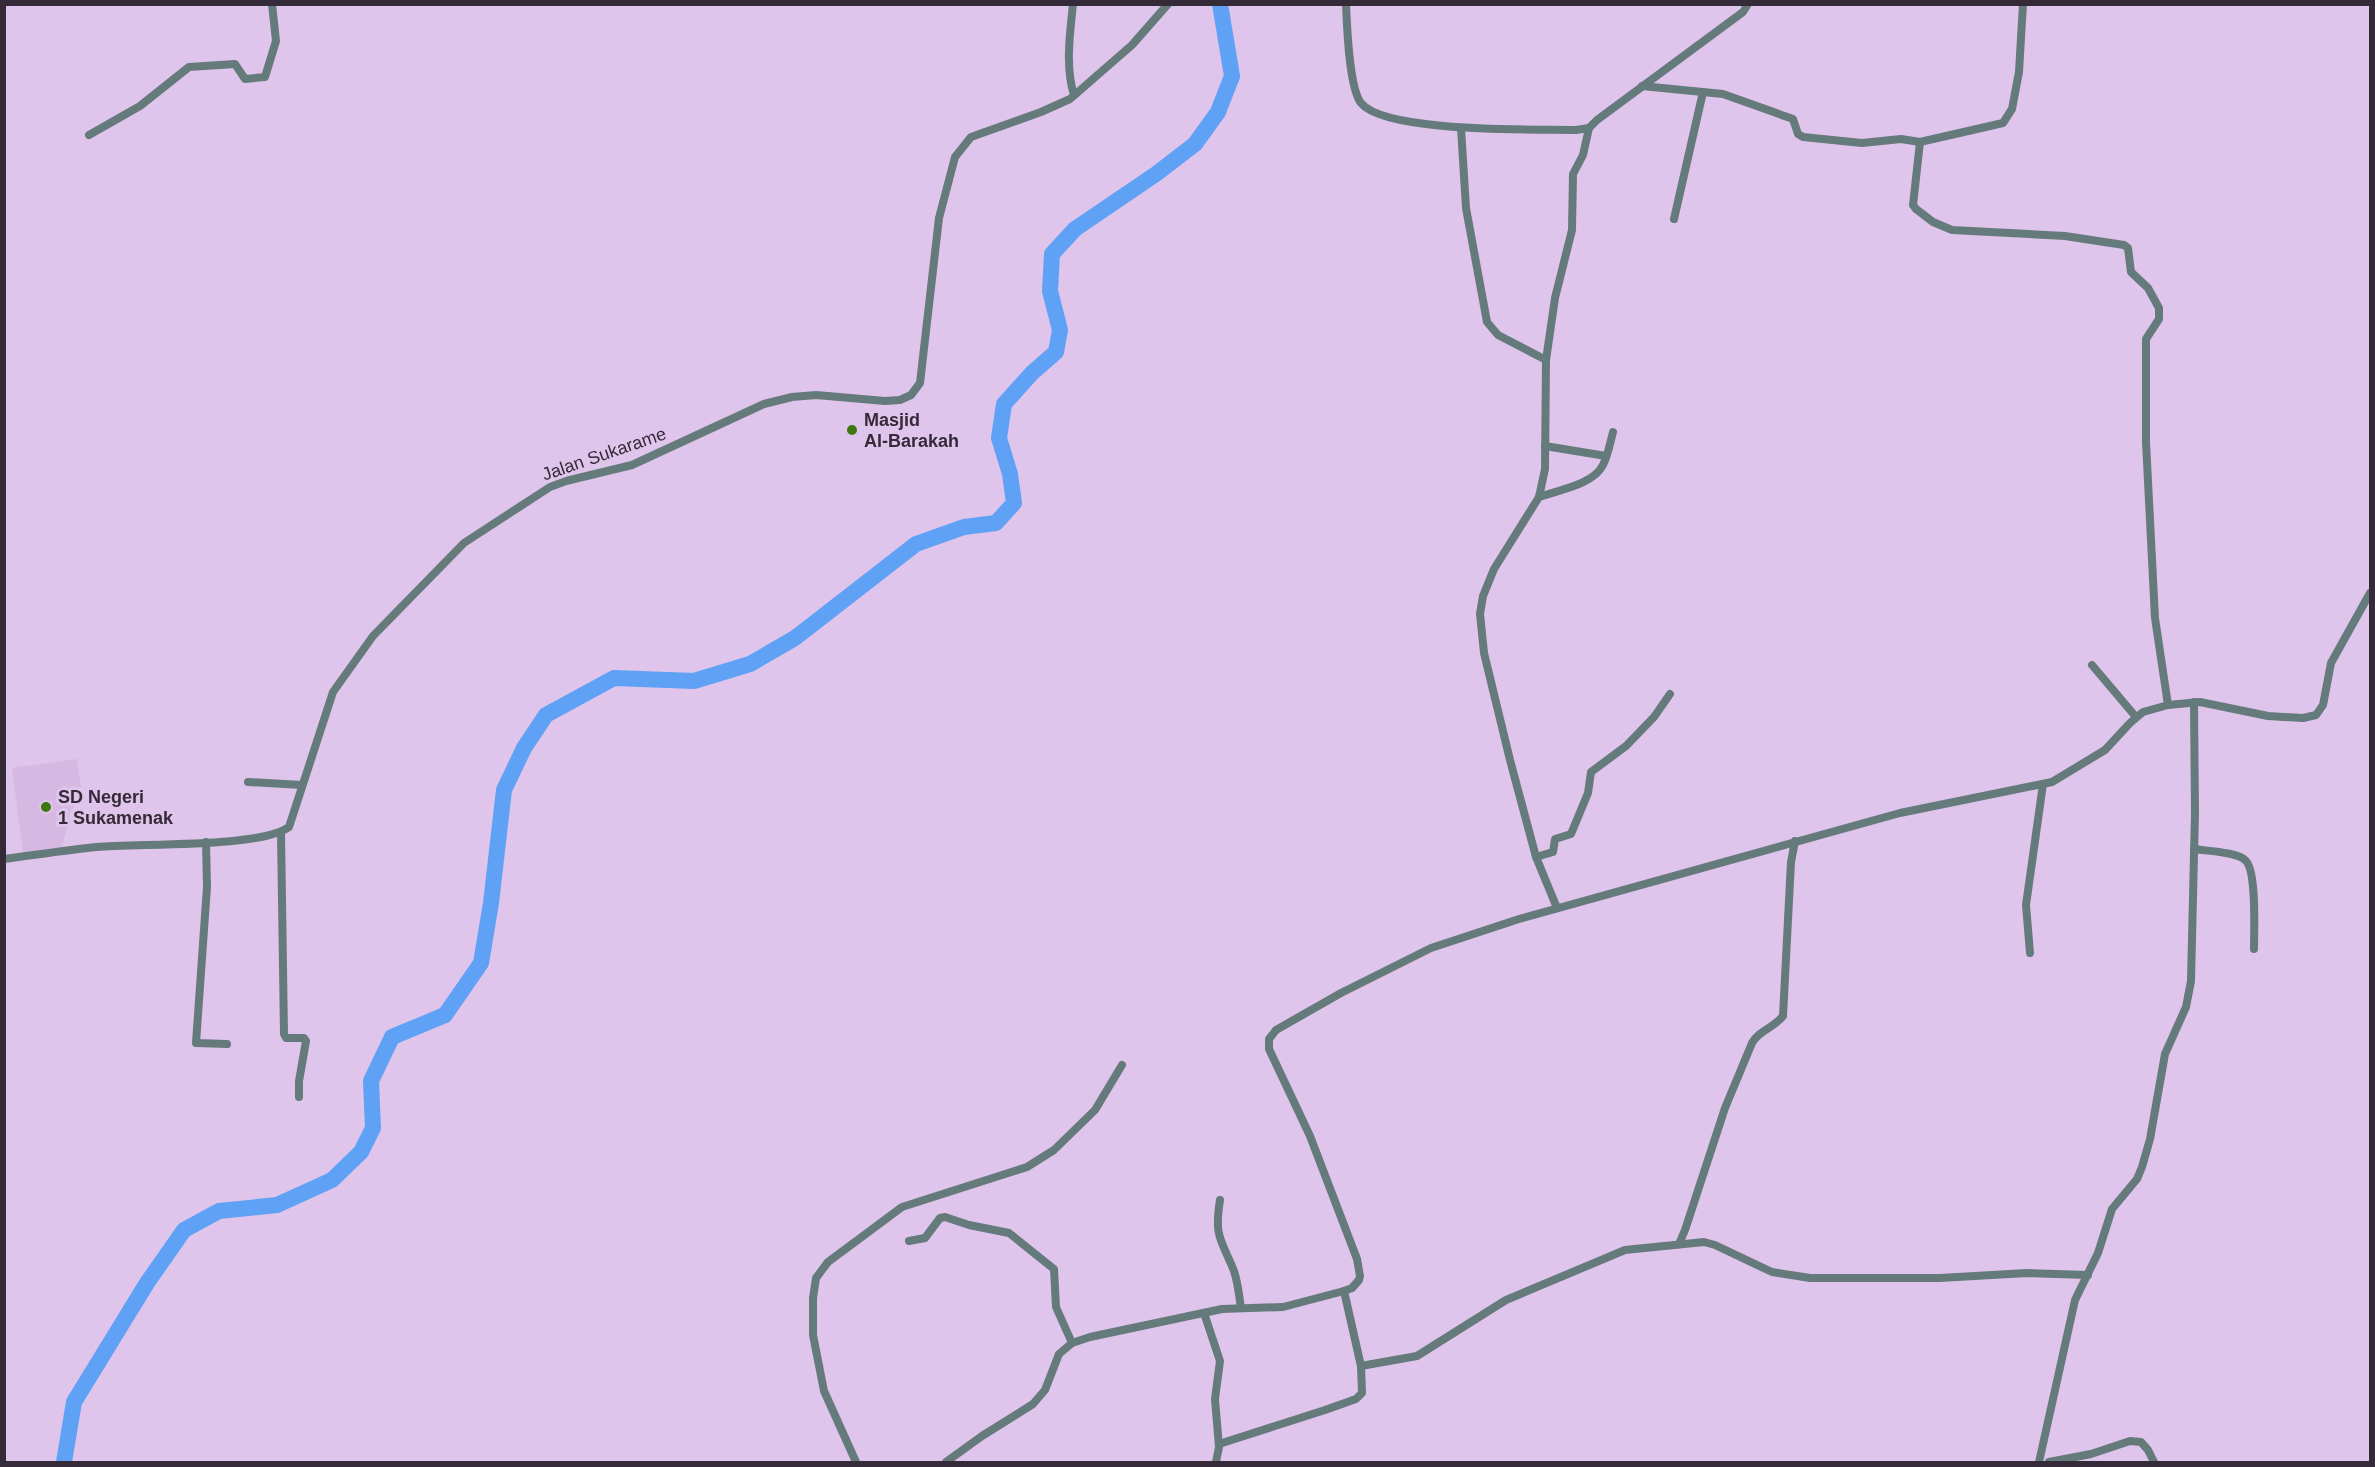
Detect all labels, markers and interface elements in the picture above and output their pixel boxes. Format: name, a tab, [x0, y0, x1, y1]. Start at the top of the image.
place label: Masjid Al-Barakah	[864, 410, 959, 451]
street label: Jalan Sukarame	[539, 423, 669, 485]
marker: Masjid Al-Barakah	[845, 423, 859, 437]
place label: SD Negeri 1 Sukamenak	[58, 787, 174, 828]
marker: SD Negeri 1 Sukamenak	[39, 800, 53, 814]

